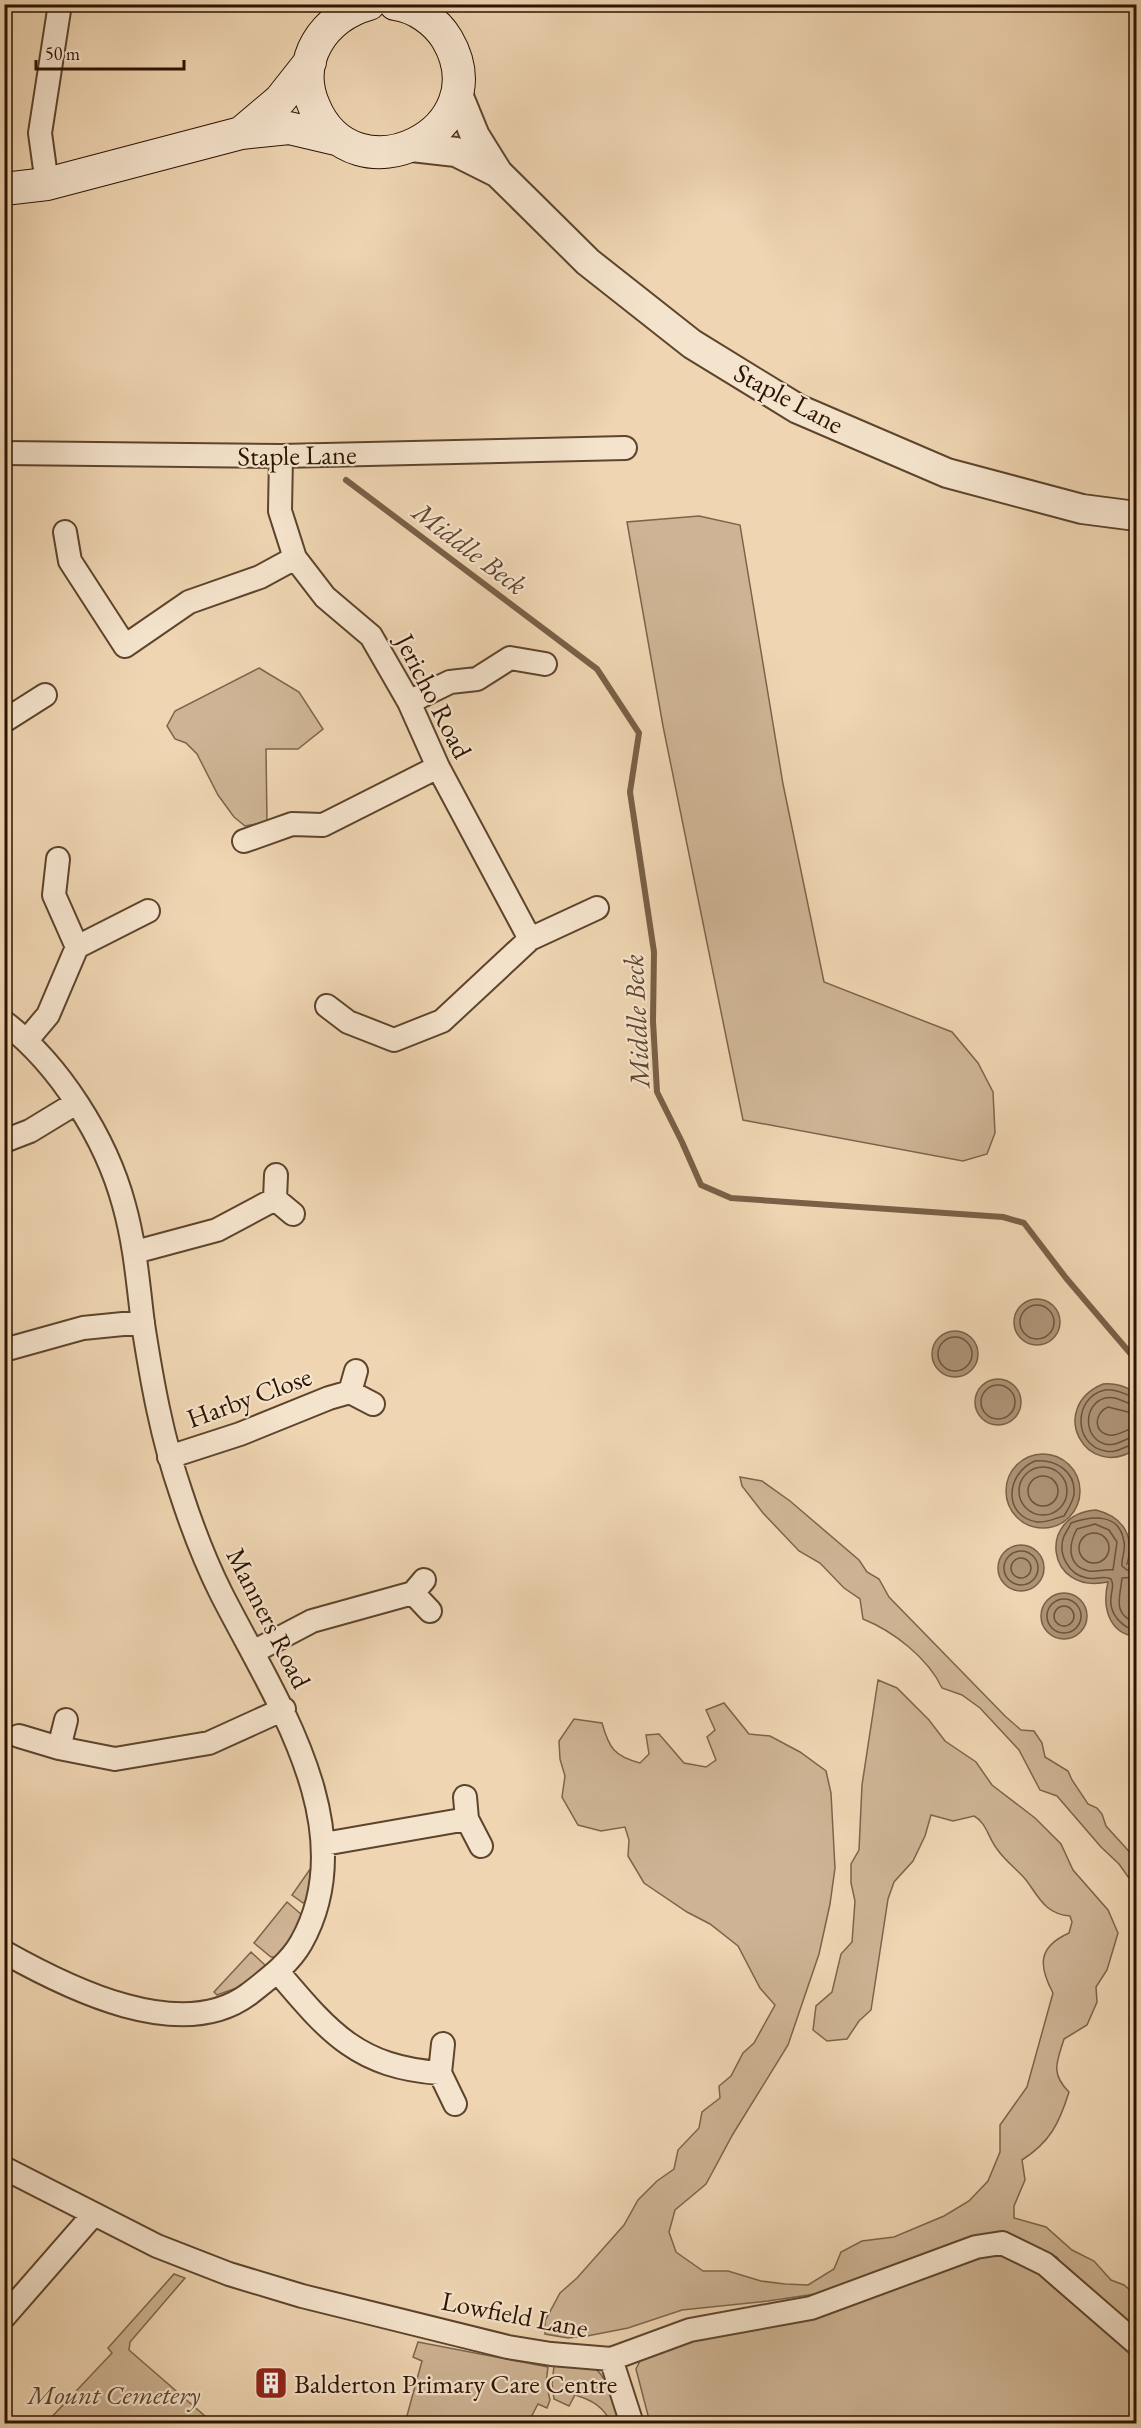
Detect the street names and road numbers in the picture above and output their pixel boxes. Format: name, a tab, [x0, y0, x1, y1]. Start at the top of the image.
street label: Staple Lane	[728, 355, 850, 441]
street label: Staple Lane	[237, 436, 357, 474]
street label: Jericho Road	[387, 626, 481, 765]
street label: Harby Close	[182, 1358, 316, 1436]
street label: Manners Road	[219, 1542, 320, 1695]
street label: Lowfield Lane	[439, 2283, 591, 2345]

